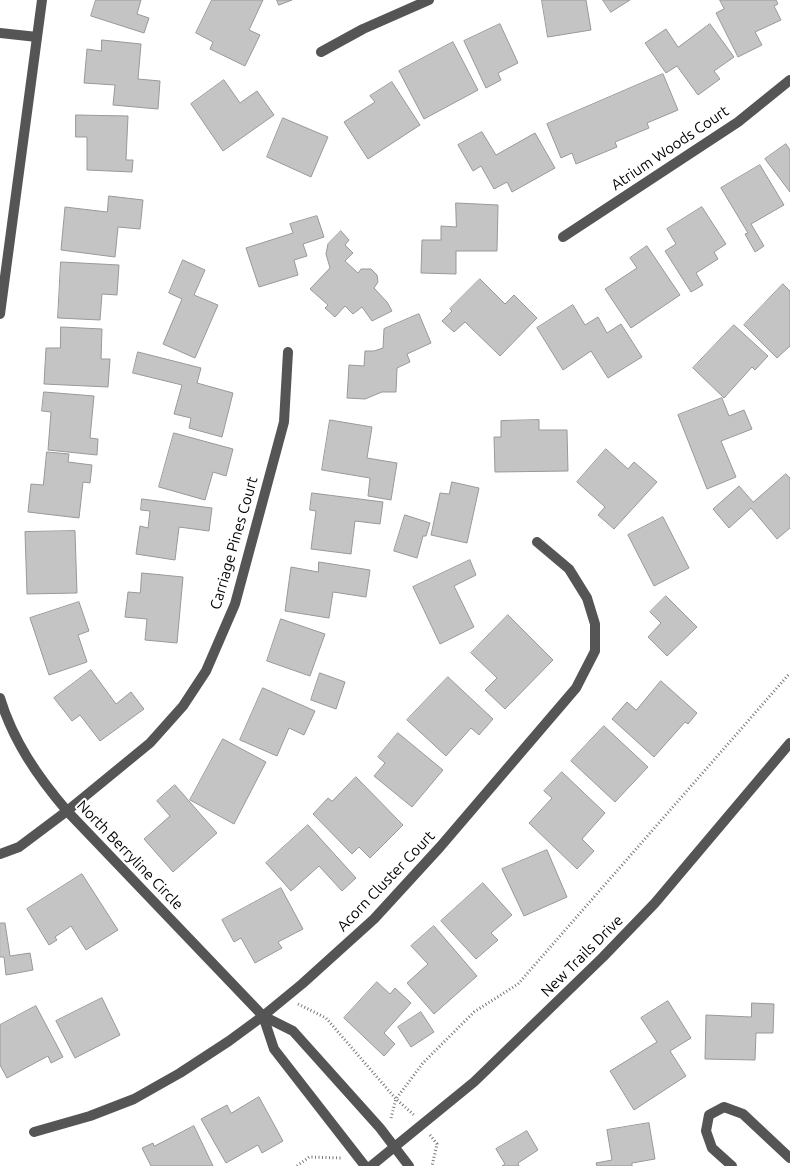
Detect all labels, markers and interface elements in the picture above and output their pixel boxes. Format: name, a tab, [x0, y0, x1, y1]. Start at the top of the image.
street label: Atrium Woods Court	[608, 102, 732, 194]
street label: Carriage Pines Court	[206, 474, 262, 612]
street label: North Berryline Circle	[73, 796, 187, 914]
street label: Acorn Cluster Court	[333, 827, 439, 935]
street label: New Trails Drive	[537, 911, 627, 1001]

